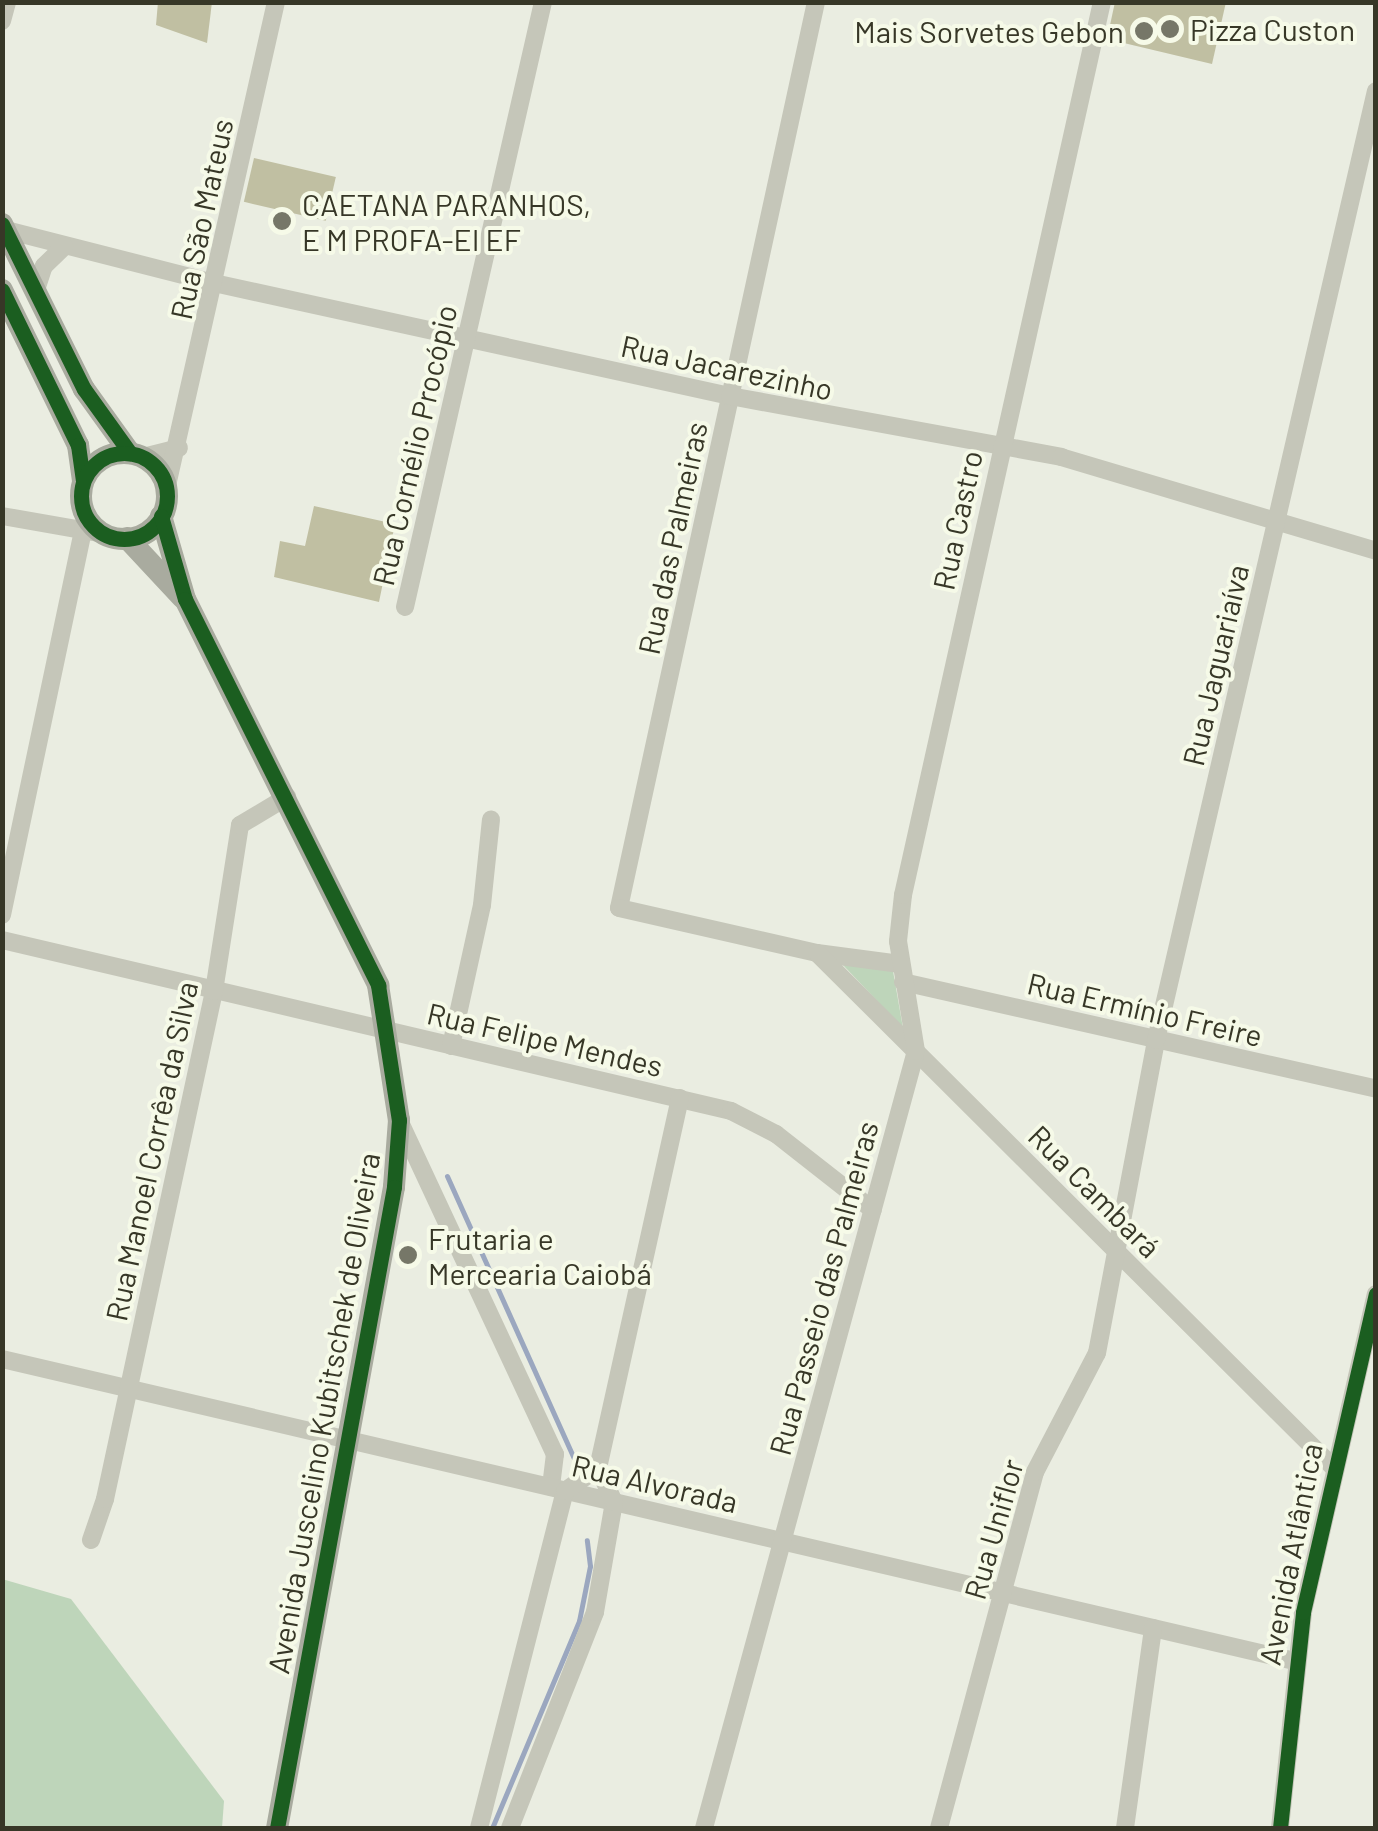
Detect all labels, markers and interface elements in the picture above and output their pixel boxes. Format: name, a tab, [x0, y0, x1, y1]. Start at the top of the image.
place label: Pizza Custon	[1190, 11, 1355, 47]
place label: Mais Sorvetes Gebon	[854, 13, 1124, 49]
marker: Pizza Custon	[1159, 18, 1181, 40]
marker: Mais Sorvetes Gebon	[1133, 20, 1155, 42]
street label: Rua São Mateus	[162, 115, 240, 323]
place label: CAETANA PARANHOS, E M PROFA-EI EF	[302, 186, 591, 256]
marker: CAETANA PARANHOS, E M PROFA-EI EF	[271, 210, 293, 232]
street label: Rua Cornélio Procópio	[364, 301, 464, 589]
street label: Rua Jacarezinho	[618, 327, 836, 407]
street label: Rua das Palmeiras	[630, 419, 714, 657]
street label: Rua Castro	[925, 447, 989, 593]
street label: Rua Jaguariaíva	[1174, 561, 1256, 769]
street label: Rua Ermínio Freire	[1024, 964, 1266, 1054]
street label: Rua Manoel Corrêa da Silva	[97, 978, 205, 1324]
street label: Rua Felipe Mendes	[424, 994, 666, 1084]
street label: Rua Passeio das Palmeiras	[761, 1117, 885, 1459]
street label: Rua Cambará	[1022, 1118, 1168, 1264]
street label: Avenida Juscelino Kubitschek de Oliveira	[259, 1150, 387, 1676]
place label: Frutaria e Mercearia Caiobá	[428, 1220, 652, 1290]
marker: Frutaria e Mercearia Caiobá	[397, 1244, 419, 1266]
street label: Avenida Atlântica	[1251, 1440, 1329, 1668]
street label: Rua Alvorada	[569, 1446, 741, 1520]
street label: Rua Uniflor	[956, 1455, 1030, 1603]

